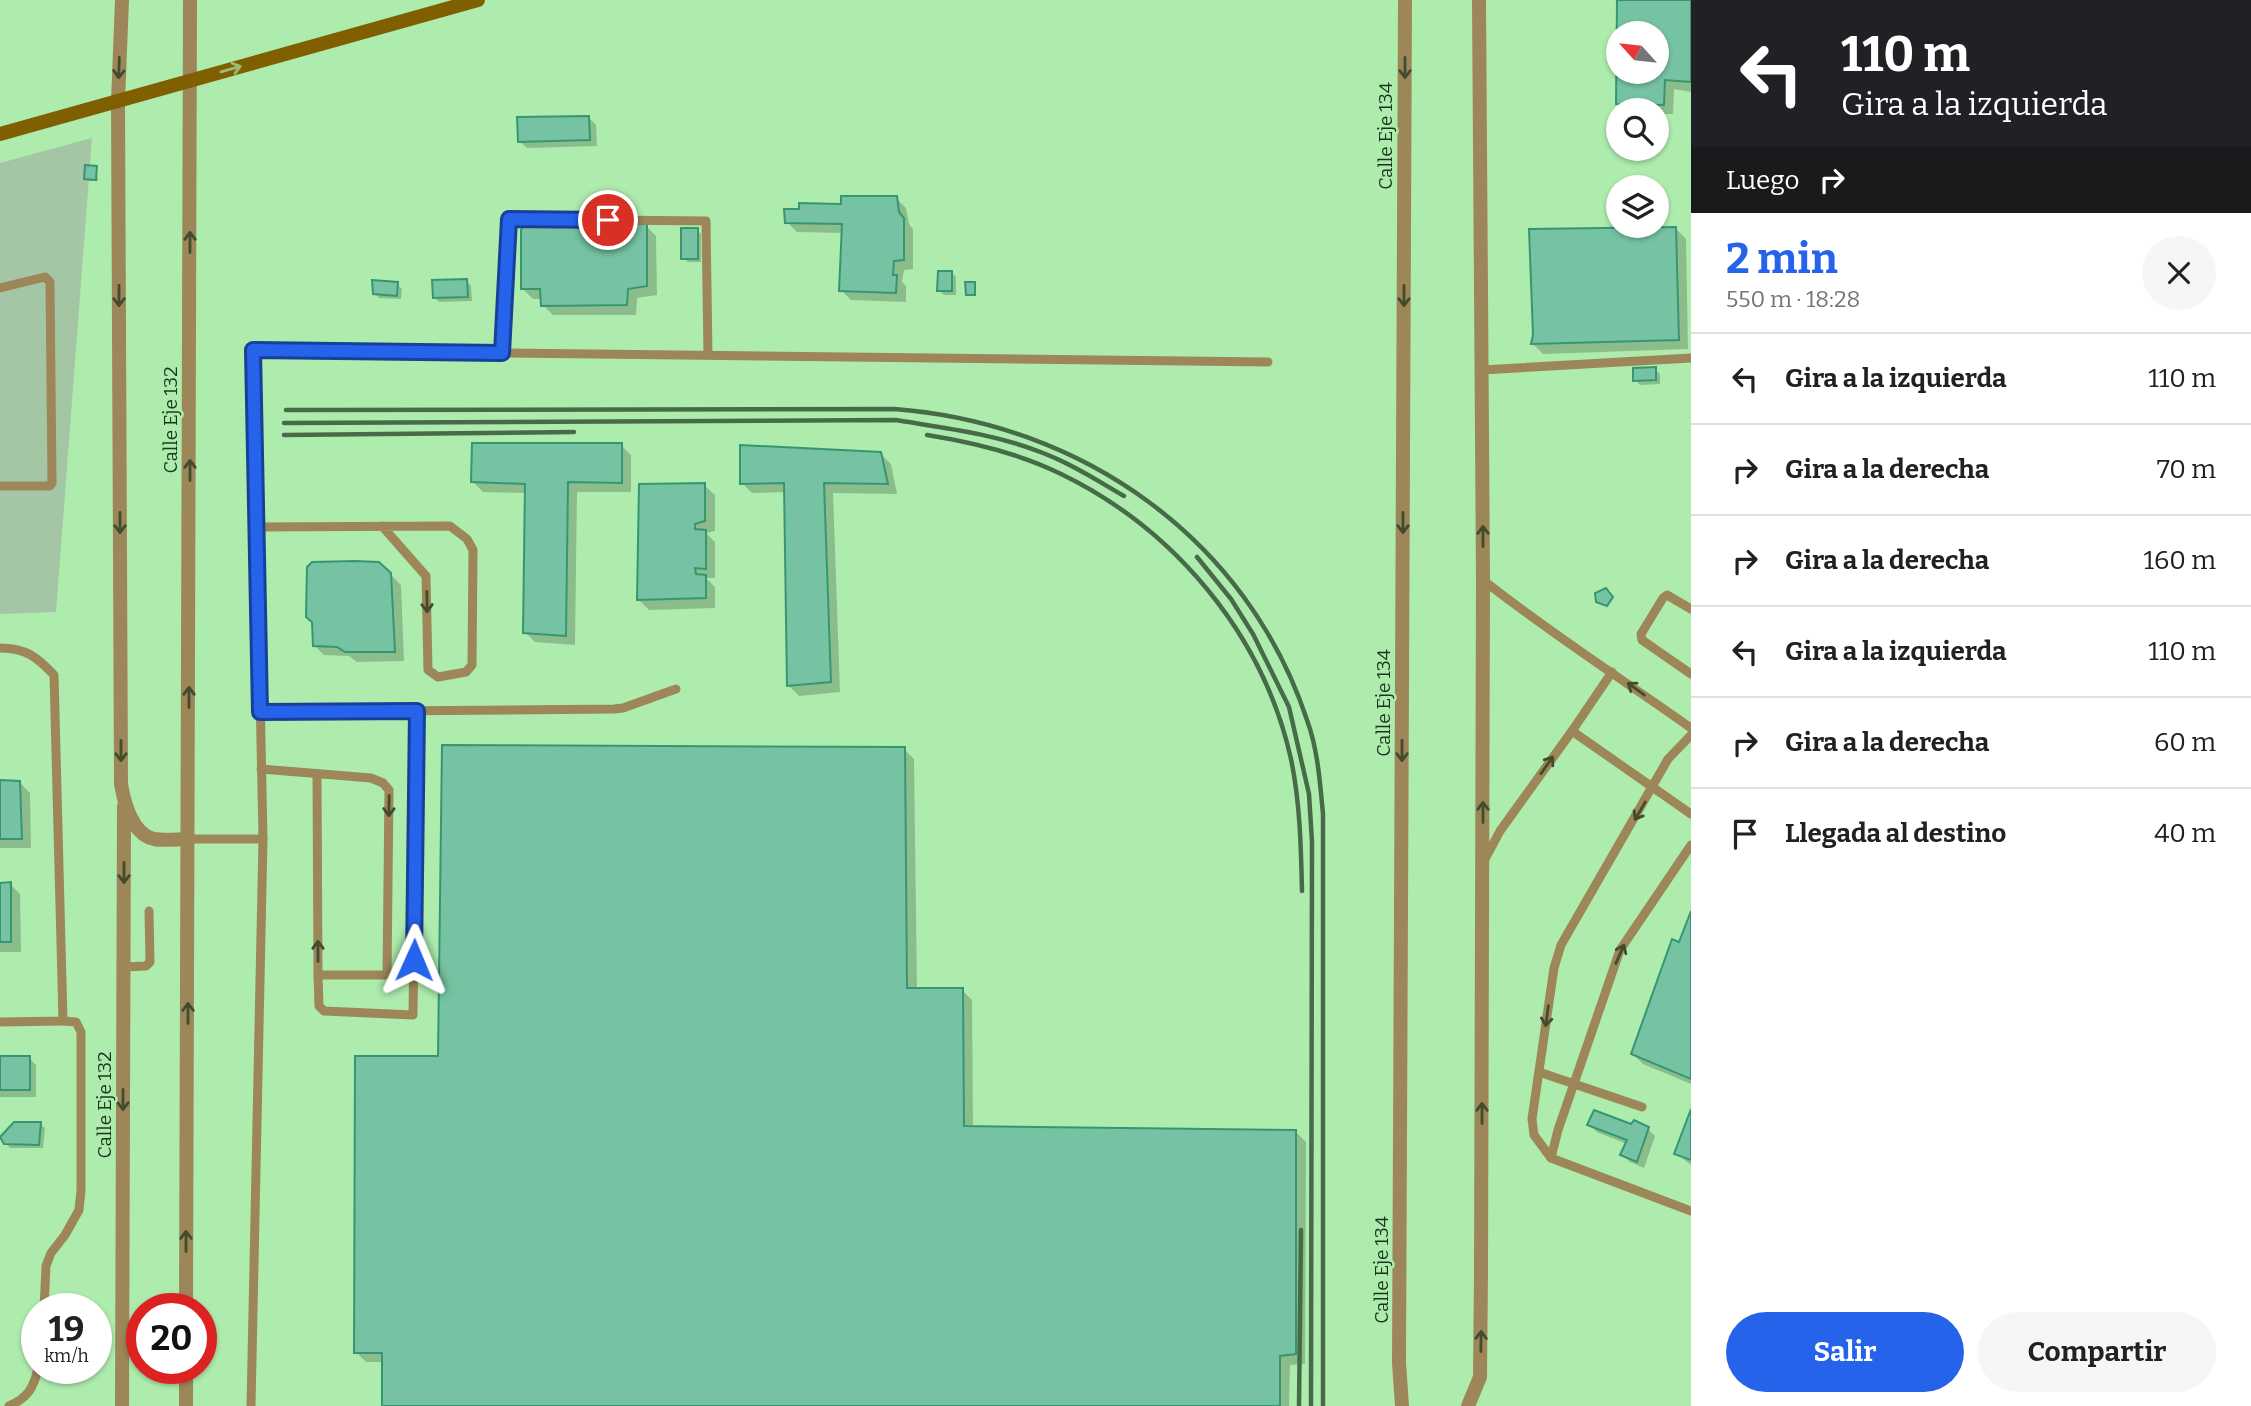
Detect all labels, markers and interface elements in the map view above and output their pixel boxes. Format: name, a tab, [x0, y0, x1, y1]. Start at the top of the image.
north arrow	[1606, 21, 1670, 84]
map controls	[1606, 21, 1669, 238]
text: 110 m	[1841, 25, 1970, 84]
icon: left	[1726, 28, 1817, 119]
one-way arrow	[113, 56, 126, 79]
one-way arrow	[1398, 56, 1412, 79]
one-way arrow	[220, 62, 242, 75]
street label: Calle Eje 134	[1374, 82, 1397, 190]
text: Gira a la izquierda	[1841, 85, 2108, 123]
button: search	[1606, 98, 1669, 161]
icon: right	[1813, 161, 1851, 199]
text: Luego	[1726, 165, 1799, 196]
button: layers	[1606, 175, 1669, 238]
pin	[578, 190, 638, 250]
icon: arrive	[589, 201, 627, 239]
one-way arrow	[183, 231, 197, 254]
text: 2 min	[1726, 234, 1838, 284]
button: close	[2142, 236, 2216, 310]
one-way arrow	[112, 284, 126, 307]
one-way arrow	[1397, 284, 1411, 307]
text: 550 m · 18:28	[1726, 285, 1860, 313]
icon: left	[1726, 360, 1764, 398]
text: Gira a la izquierda	[1785, 363, 2007, 394]
text: 110 m	[2148, 363, 2216, 394]
street label: Calle Eje 132	[159, 367, 182, 473]
icon: right	[1726, 451, 1764, 489]
text: Gira a la derecha	[1785, 454, 1989, 485]
text: 70 m	[2157, 454, 2216, 485]
one-way arrow	[183, 459, 197, 482]
one-way arrow	[113, 511, 127, 534]
one-way arrow	[1396, 511, 1410, 534]
one-way arrow	[1476, 524, 1490, 547]
icon: right	[1726, 542, 1764, 580]
text: Gira a la derecha	[1785, 545, 1989, 576]
text: 160 m	[2144, 545, 2216, 576]
one-way arrow	[420, 591, 433, 614]
icon: left	[1726, 633, 1764, 671]
text: Gira a la izquierda	[1785, 636, 2007, 667]
text: 110 m	[2148, 636, 2216, 667]
street label: Calle Eje 134	[1372, 649, 1395, 757]
one-way arrow	[1627, 681, 1646, 696]
one-way arrow	[182, 686, 196, 709]
icon: right	[1726, 724, 1764, 762]
text: Gira a la derecha	[1785, 727, 1989, 758]
text: 60 m	[2154, 727, 2216, 758]
one-way arrow	[114, 739, 128, 762]
one-way arrow	[1395, 739, 1409, 762]
one-way arrow	[1540, 756, 1554, 775]
one-way arrow	[382, 794, 396, 817]
one-way arrow	[1632, 800, 1646, 820]
one-way arrow	[1476, 801, 1490, 824]
icon: arrive	[1726, 815, 1764, 853]
text: Llegada al destino	[1785, 818, 2006, 849]
text: 40 m	[2154, 818, 2216, 849]
one-way arrow	[117, 861, 131, 884]
position arrow	[377, 923, 451, 997]
one-way arrow	[311, 940, 325, 963]
one-way arrow	[1614, 944, 1627, 965]
one-way arrow	[181, 1002, 195, 1025]
one-way arrow	[1540, 1004, 1553, 1026]
street label: Calle Eje 132	[93, 1052, 116, 1158]
one-way arrow	[116, 1089, 130, 1112]
one-way arrow	[1475, 1102, 1489, 1125]
street label: Calle Eje 134	[1370, 1216, 1393, 1324]
one-way arrow	[180, 1230, 193, 1253]
speed limit sign: 20	[126, 1293, 217, 1384]
text: 19	[49, 1308, 84, 1350]
button: Salir	[1726, 1312, 1964, 1392]
button: Compartir	[1978, 1312, 2216, 1392]
one-way arrow	[1474, 1329, 1487, 1352]
text: km/h	[44, 1345, 89, 1367]

